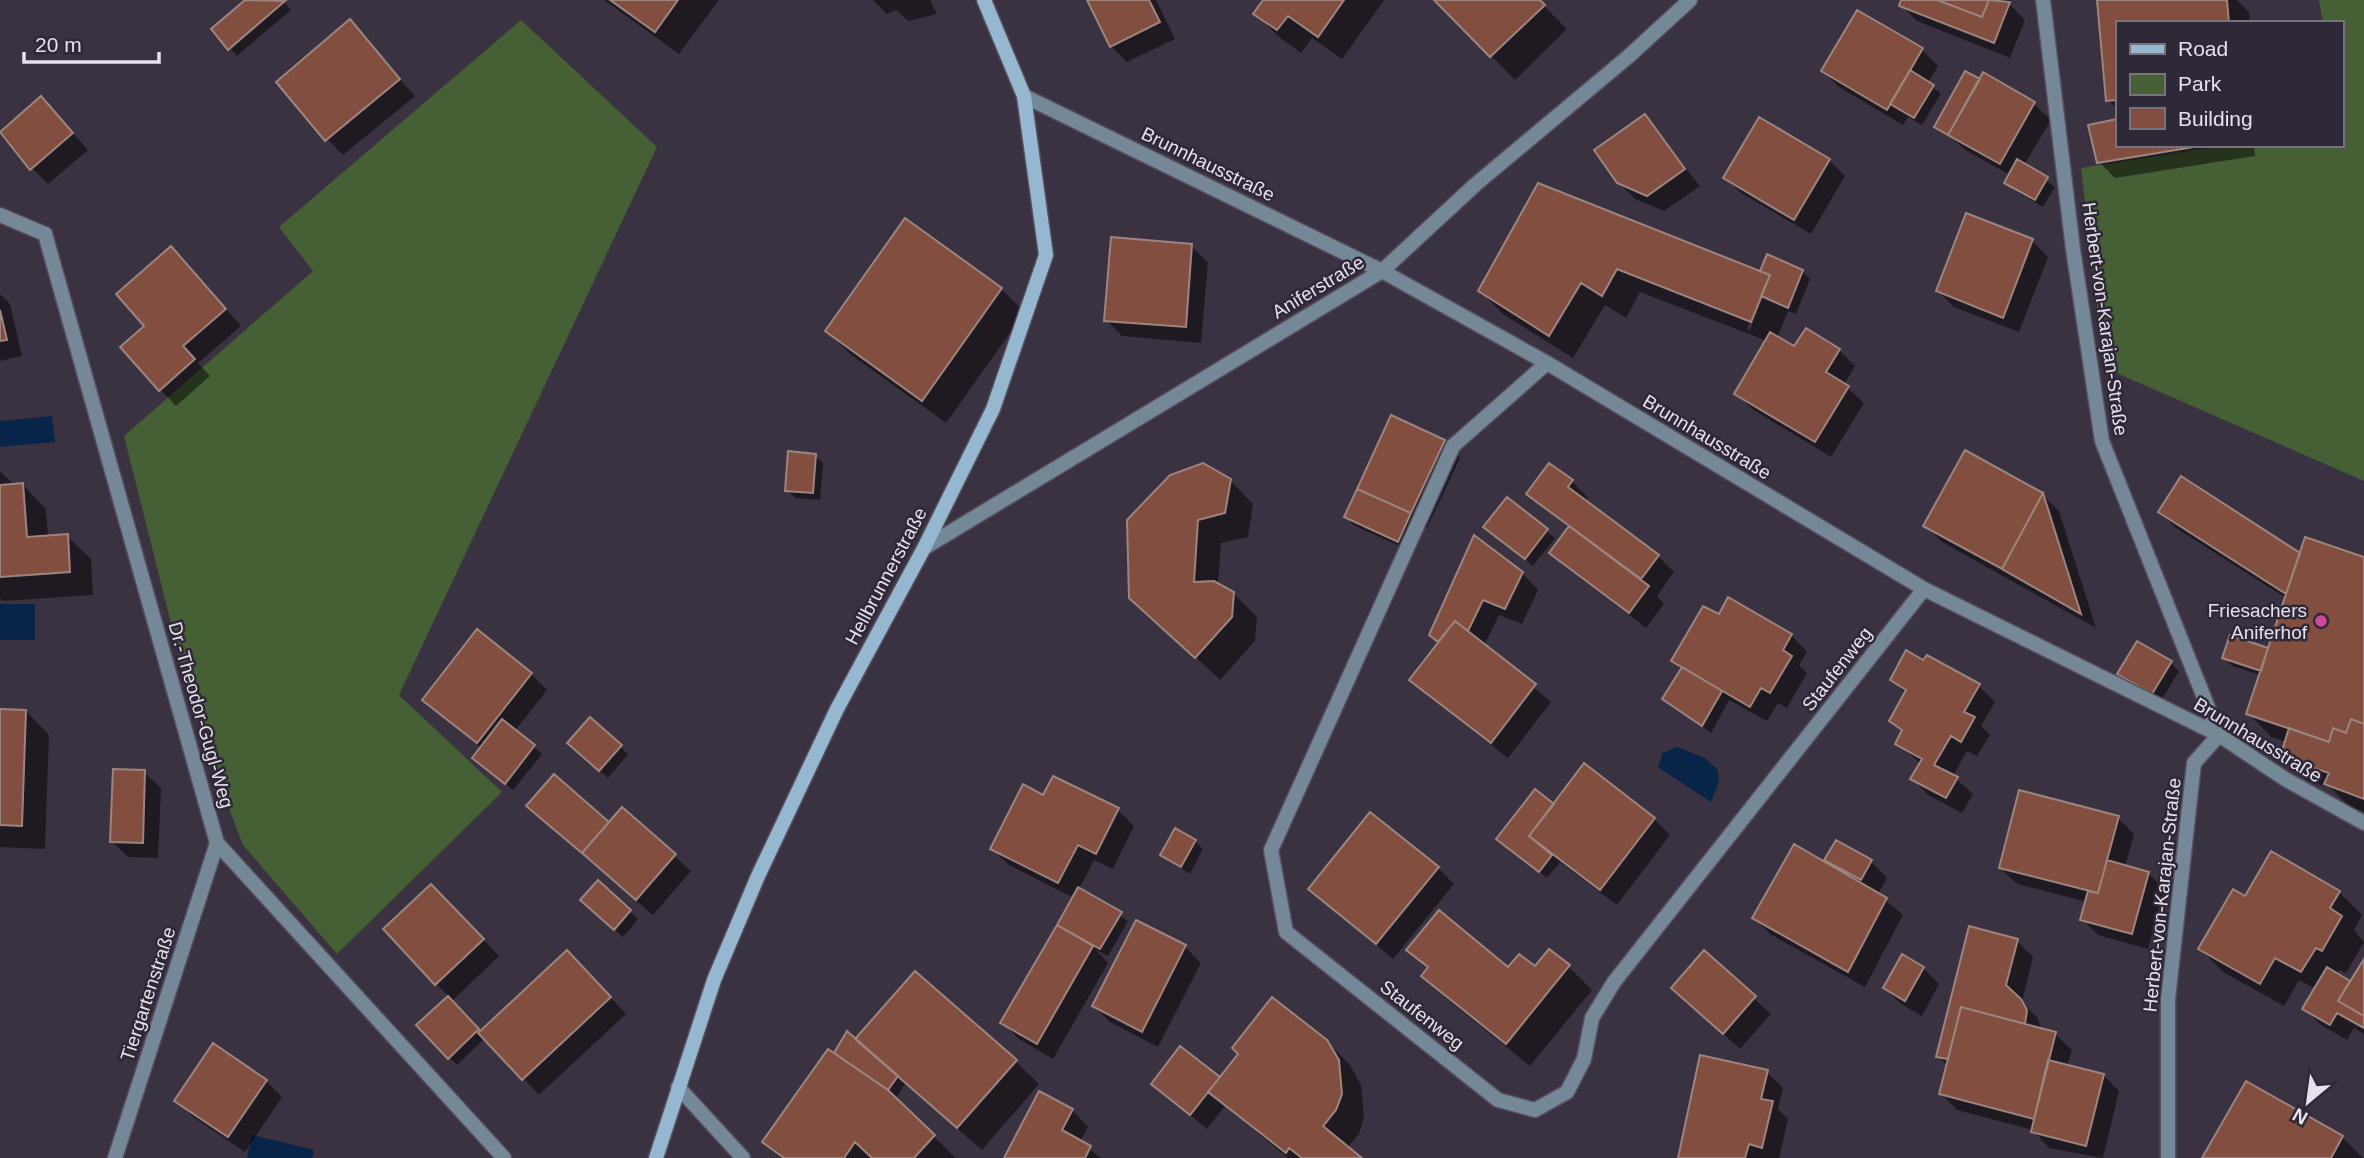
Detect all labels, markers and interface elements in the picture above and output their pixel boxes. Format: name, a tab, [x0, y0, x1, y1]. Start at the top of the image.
scale bar	[24, 21, 159, 65]
legend	[2116, 21, 2343, 147]
text: 20 m	[35, 33, 82, 56]
text: Road	[2178, 37, 2228, 60]
text: Park	[2178, 72, 2222, 95]
text: Building	[2178, 107, 2253, 130]
street label: Brunnhausstraße	[1138, 123, 1278, 205]
street label: Herbert-von-Karajan-Straße	[2078, 201, 2132, 437]
street label: Aniferstraße	[1268, 251, 1368, 323]
street label: Brunnhausstraße	[1639, 390, 1775, 484]
street label: Hellbrunnerstraße	[841, 504, 931, 648]
place label: Friesachers Aniferhof	[2208, 600, 2308, 643]
marker: Friesachers Aniferhof	[2313, 613, 2329, 629]
street label: Dr.-Theodor-Gugl-Weg	[164, 619, 238, 811]
street label: Staufenweg	[1798, 623, 1876, 715]
street label: Brunnhausstraße	[2190, 693, 2326, 787]
street label: Herbert-von-Karajan-Straße	[2139, 777, 2185, 1013]
street label: Tiergartenstraße	[116, 924, 180, 1064]
street label: Staufenweg	[1376, 976, 1468, 1054]
north arrow	[2273, 1067, 2343, 1137]
text: N	[2289, 1104, 2311, 1129]

